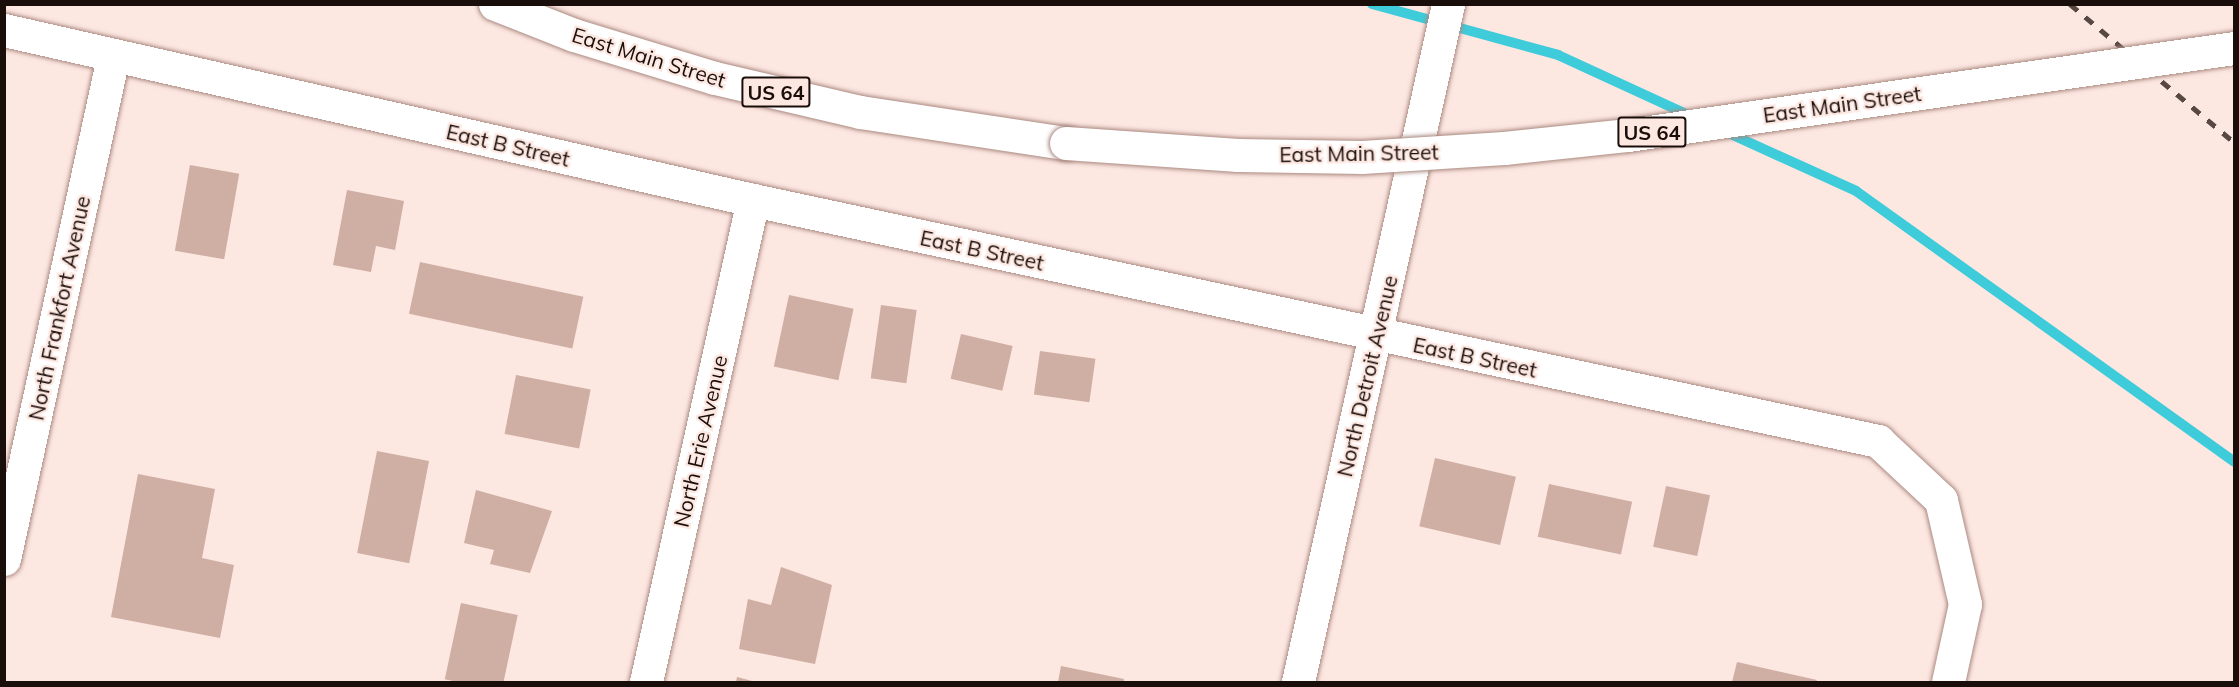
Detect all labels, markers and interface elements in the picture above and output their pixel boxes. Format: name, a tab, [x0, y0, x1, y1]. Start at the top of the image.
street label: East Main Street	[569, 22, 729, 92]
road number: US 64	[740, 75, 812, 109]
street label: East Main Street	[1761, 80, 1923, 128]
road number: US 64	[1616, 115, 1688, 149]
street label: East B Street	[444, 119, 572, 171]
street label: East Main Street	[1279, 139, 1439, 167]
street label: North Frankfort Avenue	[23, 193, 95, 423]
street label: East B Street	[918, 225, 1046, 275]
street label: North Detroit Avenue	[1332, 273, 1402, 479]
street label: East B Street	[1411, 332, 1539, 382]
street label: North Erie Avenue	[668, 352, 732, 530]

